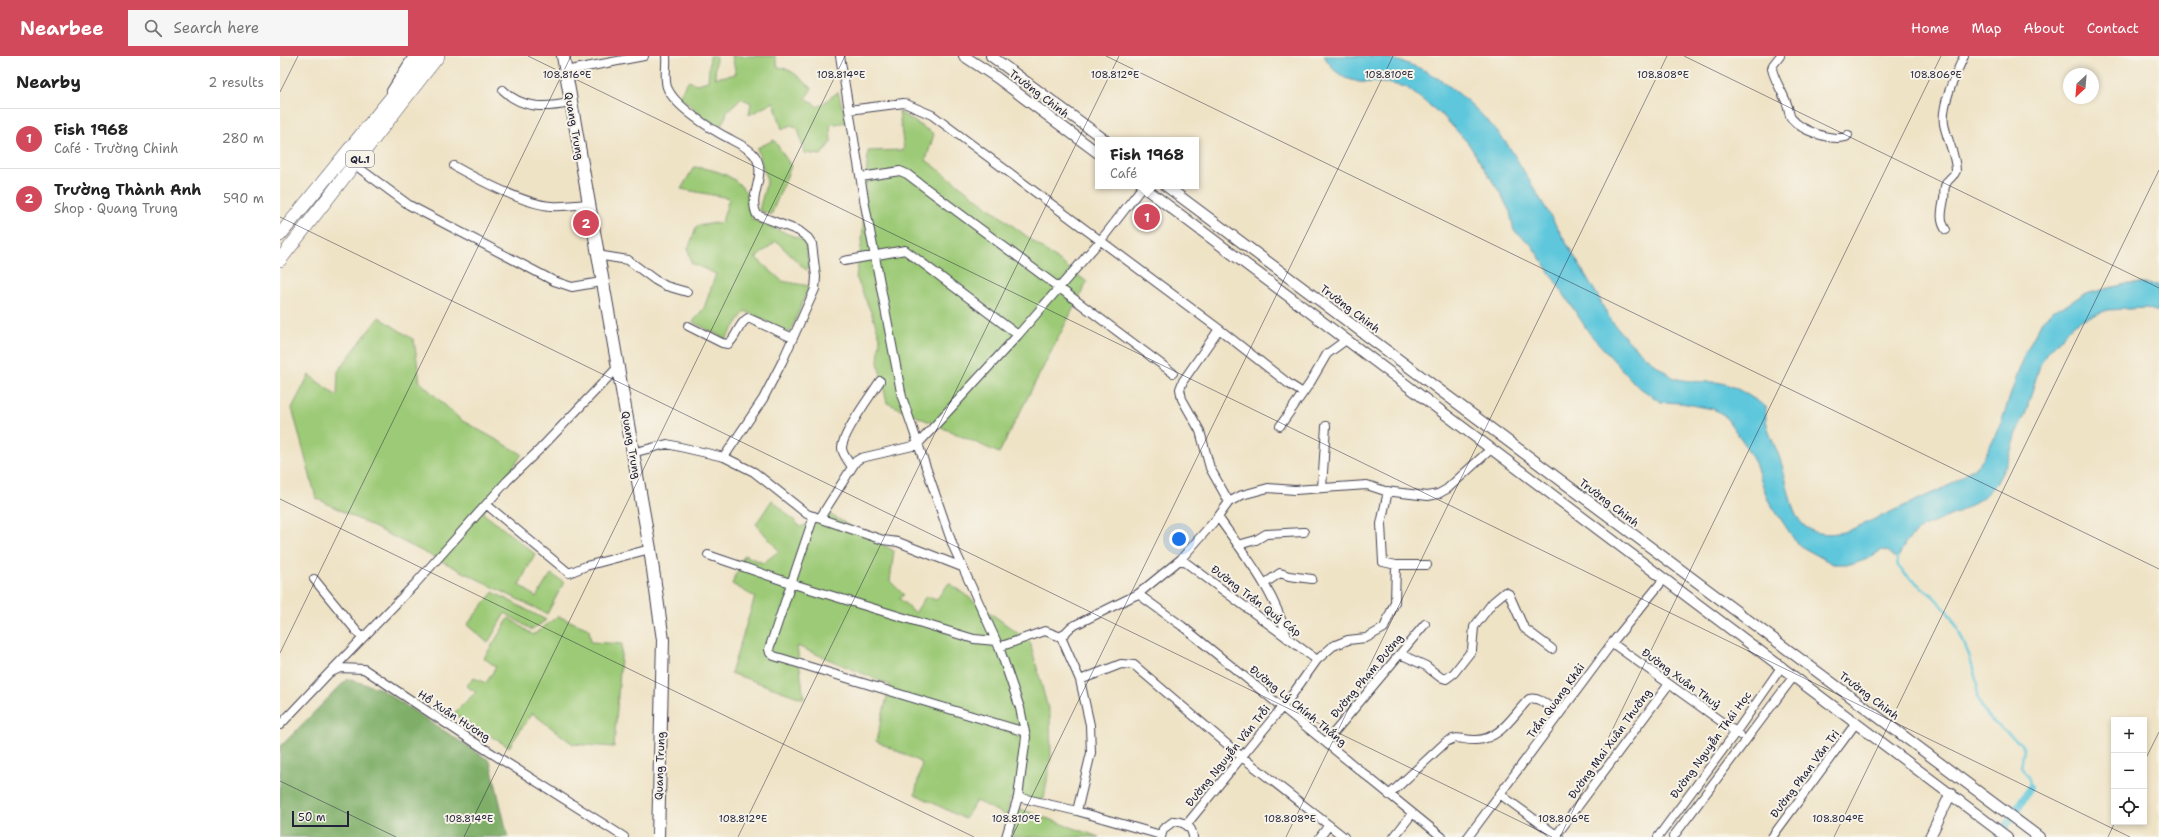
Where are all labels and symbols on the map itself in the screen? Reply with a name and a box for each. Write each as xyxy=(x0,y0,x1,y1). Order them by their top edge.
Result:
street label: Trường Chinh xyxy=(1006,67,1072,122)
text: 108.816°E xyxy=(543,68,591,81)
text: 108.814°E xyxy=(817,68,865,81)
text: 108.812°E xyxy=(1091,68,1139,81)
text: 108.810°E xyxy=(1365,68,1413,81)
text: 108.808°E xyxy=(1637,68,1689,81)
text: 108.806°E xyxy=(1910,68,1962,81)
north arrow xyxy=(2063,68,2099,104)
street label: Quang Trung xyxy=(561,91,587,161)
road number: QL.1 xyxy=(346,151,374,167)
pin: 1 xyxy=(1134,202,1160,232)
pin: 2 xyxy=(573,208,599,238)
street label: Trường Chinh xyxy=(1317,282,1383,337)
street label: Quang Trung xyxy=(618,410,644,480)
street label: Trường Chinh xyxy=(1576,476,1642,531)
your location xyxy=(1169,529,1189,549)
street label: Đường Trần Quý Cáp xyxy=(1208,562,1304,640)
street label: Đường Phạm Đường xyxy=(1327,630,1407,721)
street label: Đường Xuân Thuỷ xyxy=(1638,645,1724,713)
street label: Trần Quang Khải xyxy=(1524,660,1588,742)
street label: Đường Lý Chính Thắng xyxy=(1246,662,1350,750)
street label: Trường Chinh xyxy=(1836,669,1902,724)
street label: Đường Mai Xuân Thưởng xyxy=(1565,686,1655,802)
street label: Hồ Xuân Hương xyxy=(415,687,493,745)
street label: Đường Nguyễn Thái Học xyxy=(1667,688,1755,802)
street label: Đường Nguyễn Văn Trỗi xyxy=(1182,702,1274,810)
street label: Đường Phan Văn Trị xyxy=(1767,727,1843,821)
street label: Quang Trung xyxy=(651,731,669,801)
scale bar xyxy=(292,809,349,828)
text: 108.814°E xyxy=(445,812,493,825)
text: 108.812°E xyxy=(719,812,767,825)
text: 108.810°E xyxy=(992,812,1040,825)
text: 108.808°E xyxy=(1264,812,1316,825)
text: 108.806°E xyxy=(1538,812,1590,825)
text: 108.804°E xyxy=(1812,812,1864,825)

